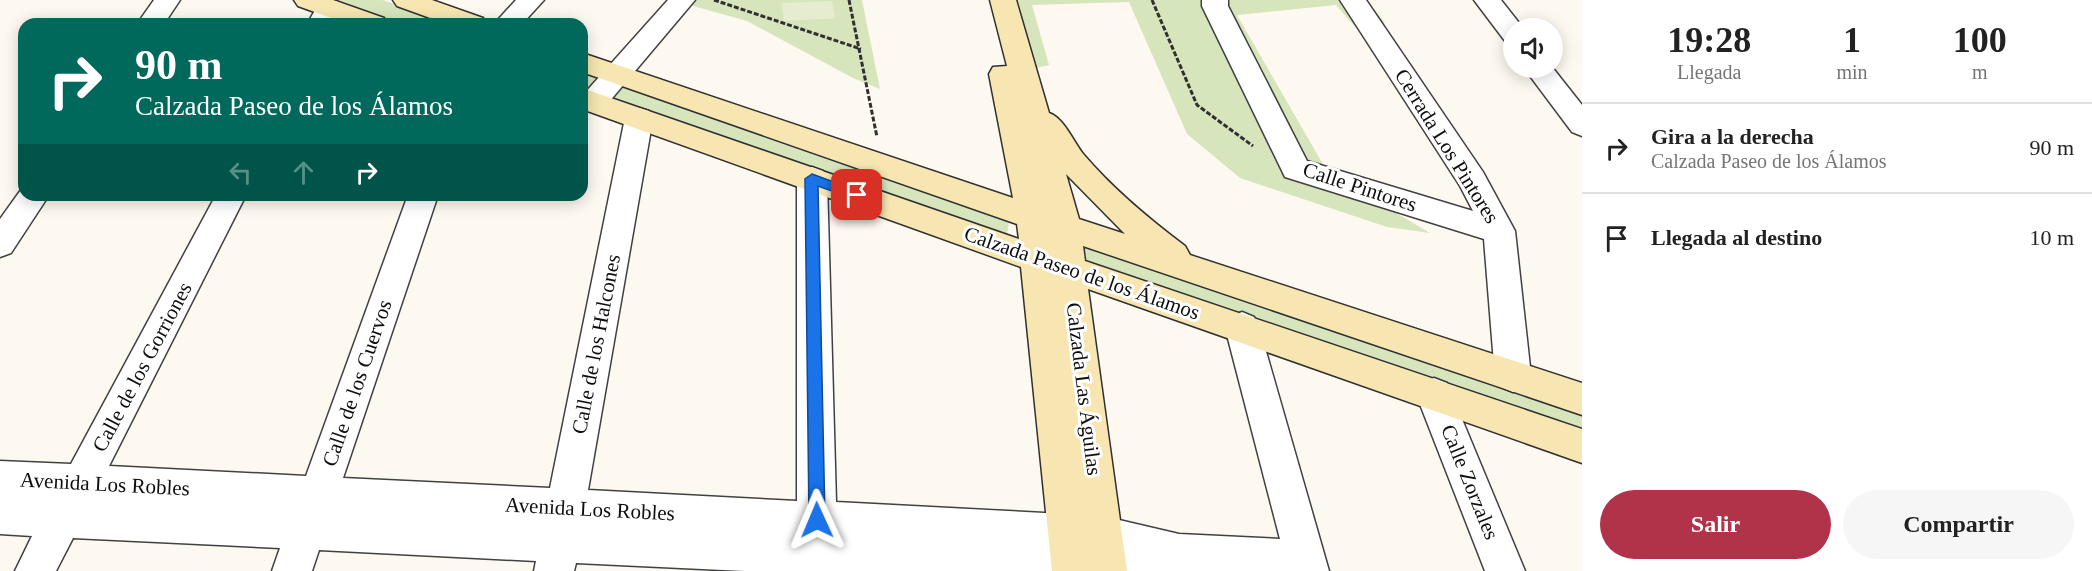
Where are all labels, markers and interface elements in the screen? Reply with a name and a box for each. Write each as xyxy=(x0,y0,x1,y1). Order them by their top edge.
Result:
map controls xyxy=(1503,18,1563,78)
button: sound xyxy=(1503,18,1563,78)
text: 19:28 xyxy=(1667,20,1751,60)
text: 1 xyxy=(1843,20,1861,60)
text: 100 xyxy=(1953,20,2007,60)
icon: right xyxy=(36,42,114,120)
text: 90 m xyxy=(135,42,223,88)
text: Llegada xyxy=(1677,61,1741,83)
text: min xyxy=(1836,61,1868,83)
text: m xyxy=(1972,61,1988,83)
street label: Cerrada Los Pintores xyxy=(1390,64,1504,228)
text: Calzada Paseo de los Álamos xyxy=(135,91,453,121)
text: Gira a la derecha xyxy=(1651,124,1814,149)
icon: right xyxy=(1600,132,1633,165)
text: 90 m xyxy=(2029,135,2074,160)
text: Calzada Paseo de los Álamos xyxy=(1651,150,1887,172)
icon: left xyxy=(224,156,257,189)
icon: ahead xyxy=(287,156,320,189)
icon: right xyxy=(350,156,383,189)
street label: Calle Pintores xyxy=(1300,157,1420,217)
pin xyxy=(831,169,882,220)
icon: arrive xyxy=(840,178,873,211)
street label: Calzada Paseo de los Álamos xyxy=(961,221,1203,325)
icon: arrive xyxy=(1600,222,1633,255)
text: Llegada al destino xyxy=(1651,225,1822,250)
text: 10 m xyxy=(2029,225,2074,250)
street label: Calle de los Halcones xyxy=(567,252,625,436)
street label: Calle de los Gorriones xyxy=(87,278,197,456)
street label: Calle de los Cuervos xyxy=(317,297,397,469)
street label: Calzada Las Águilas xyxy=(1062,301,1106,477)
street label: Calle Zorzales xyxy=(1436,421,1504,543)
street label: Avenida Los Robles xyxy=(20,468,190,500)
position arrow xyxy=(785,488,849,552)
button: Salir xyxy=(1600,490,1831,559)
button: Compartir xyxy=(1843,490,2074,559)
street label: Avenida Los Robles xyxy=(505,493,675,525)

